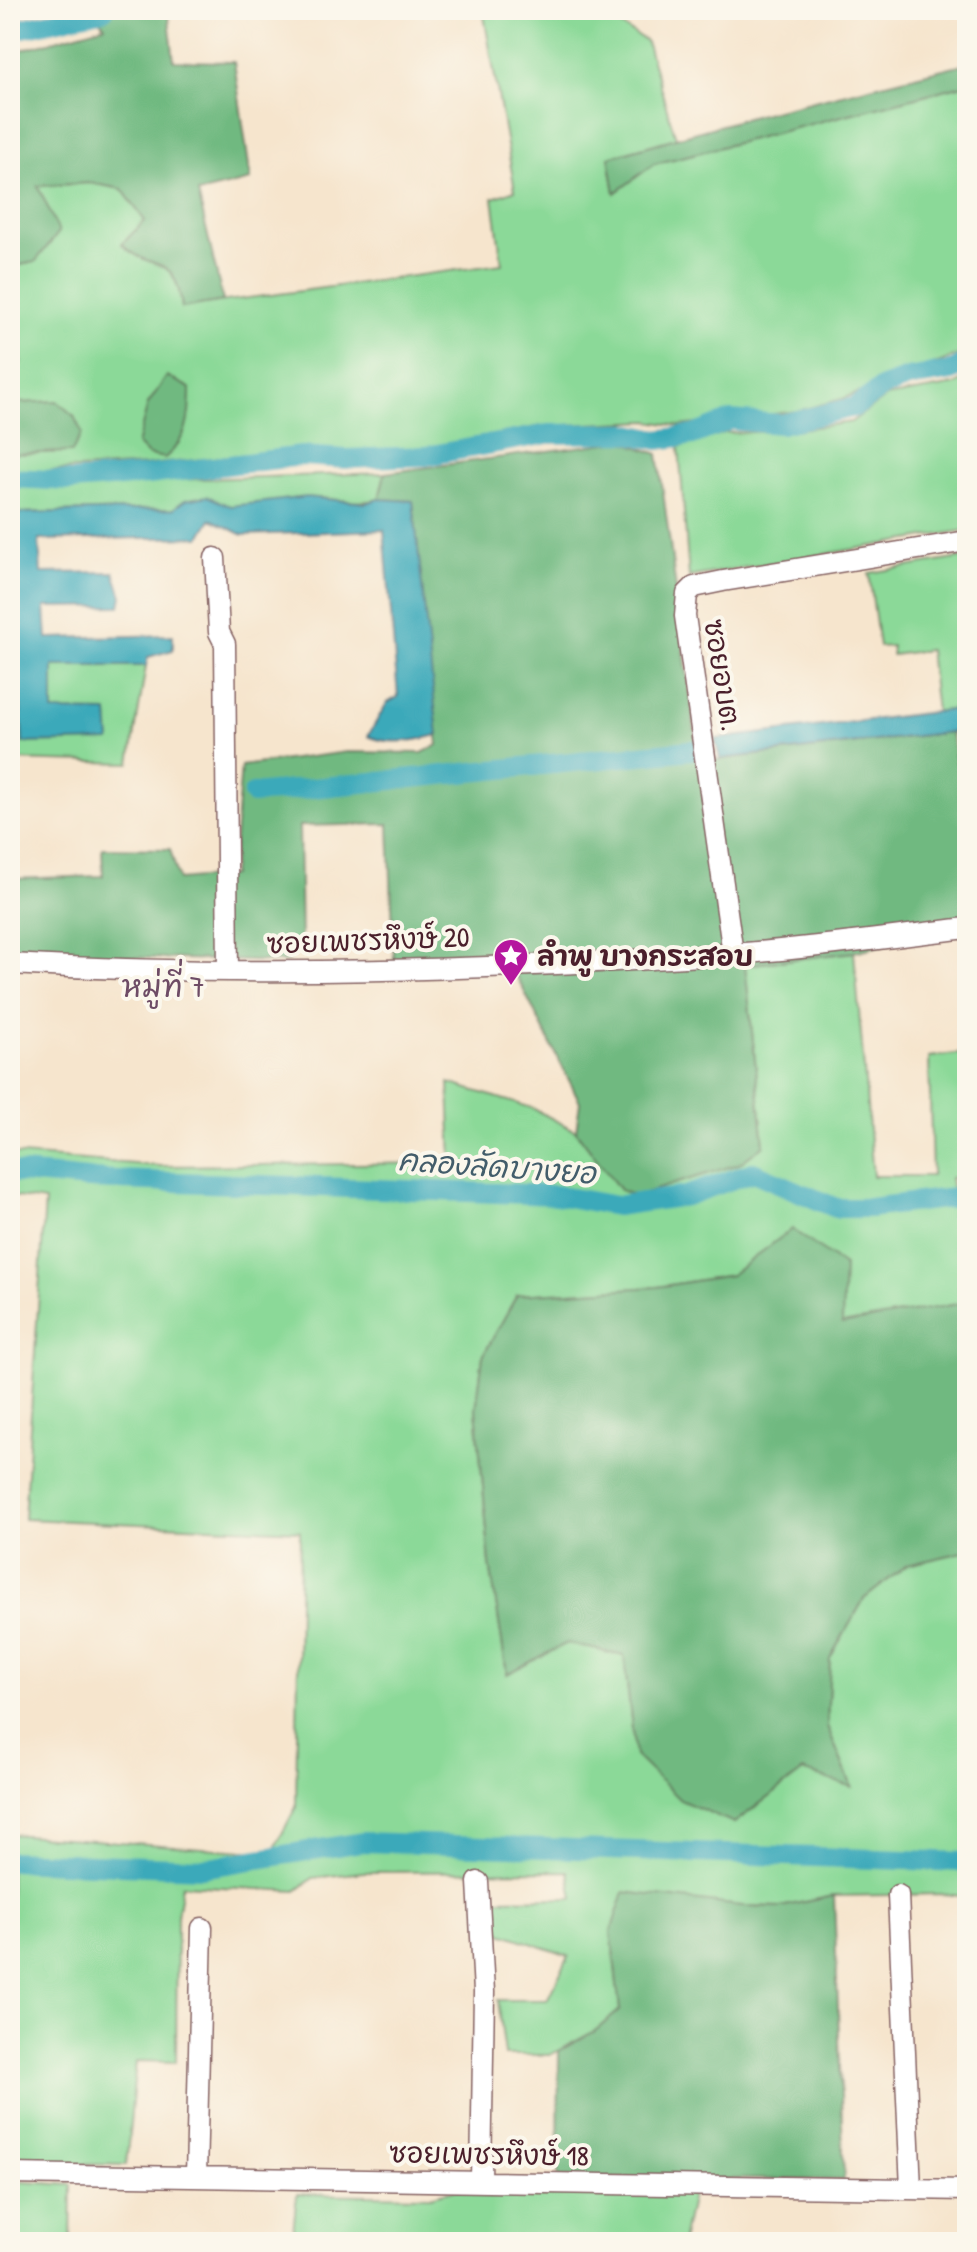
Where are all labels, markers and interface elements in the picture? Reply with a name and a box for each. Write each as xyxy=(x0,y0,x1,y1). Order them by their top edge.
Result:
street label: ซอยอบต. xyxy=(695,617,751,733)
street label: ซอยเพชรหึงษ์ 20 xyxy=(266,917,470,963)
place icon: ลำพู บางกระสอบ xyxy=(492,937,530,987)
place label: ลำพู บางกระสอบ xyxy=(537,937,753,977)
district label: หมู่ที่ 7 xyxy=(122,958,204,1009)
water label: คลองลัดบางยอ xyxy=(397,1139,598,1193)
street label: ซอยเพชรหึงษ์ 18 xyxy=(389,2133,589,2175)

